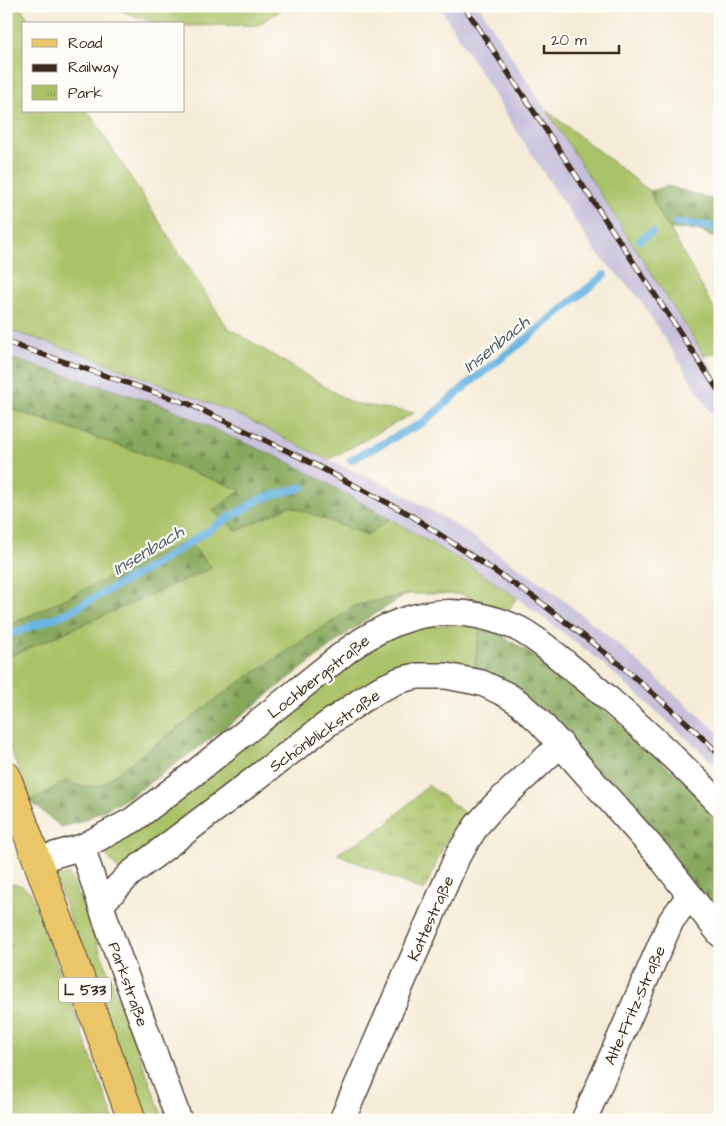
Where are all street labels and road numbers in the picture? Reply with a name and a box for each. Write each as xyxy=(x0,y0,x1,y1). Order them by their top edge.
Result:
street label: Lochbergstraße xyxy=(263,630,375,725)
street label: Schönblickstraße xyxy=(265,684,385,777)
street label: Kattestraße xyxy=(402,872,460,964)
street label: Parkstraße xyxy=(103,939,154,1030)
street label: Alte-Fritz-Straße xyxy=(599,942,671,1068)
road number: L 533 xyxy=(59,978,111,1002)

